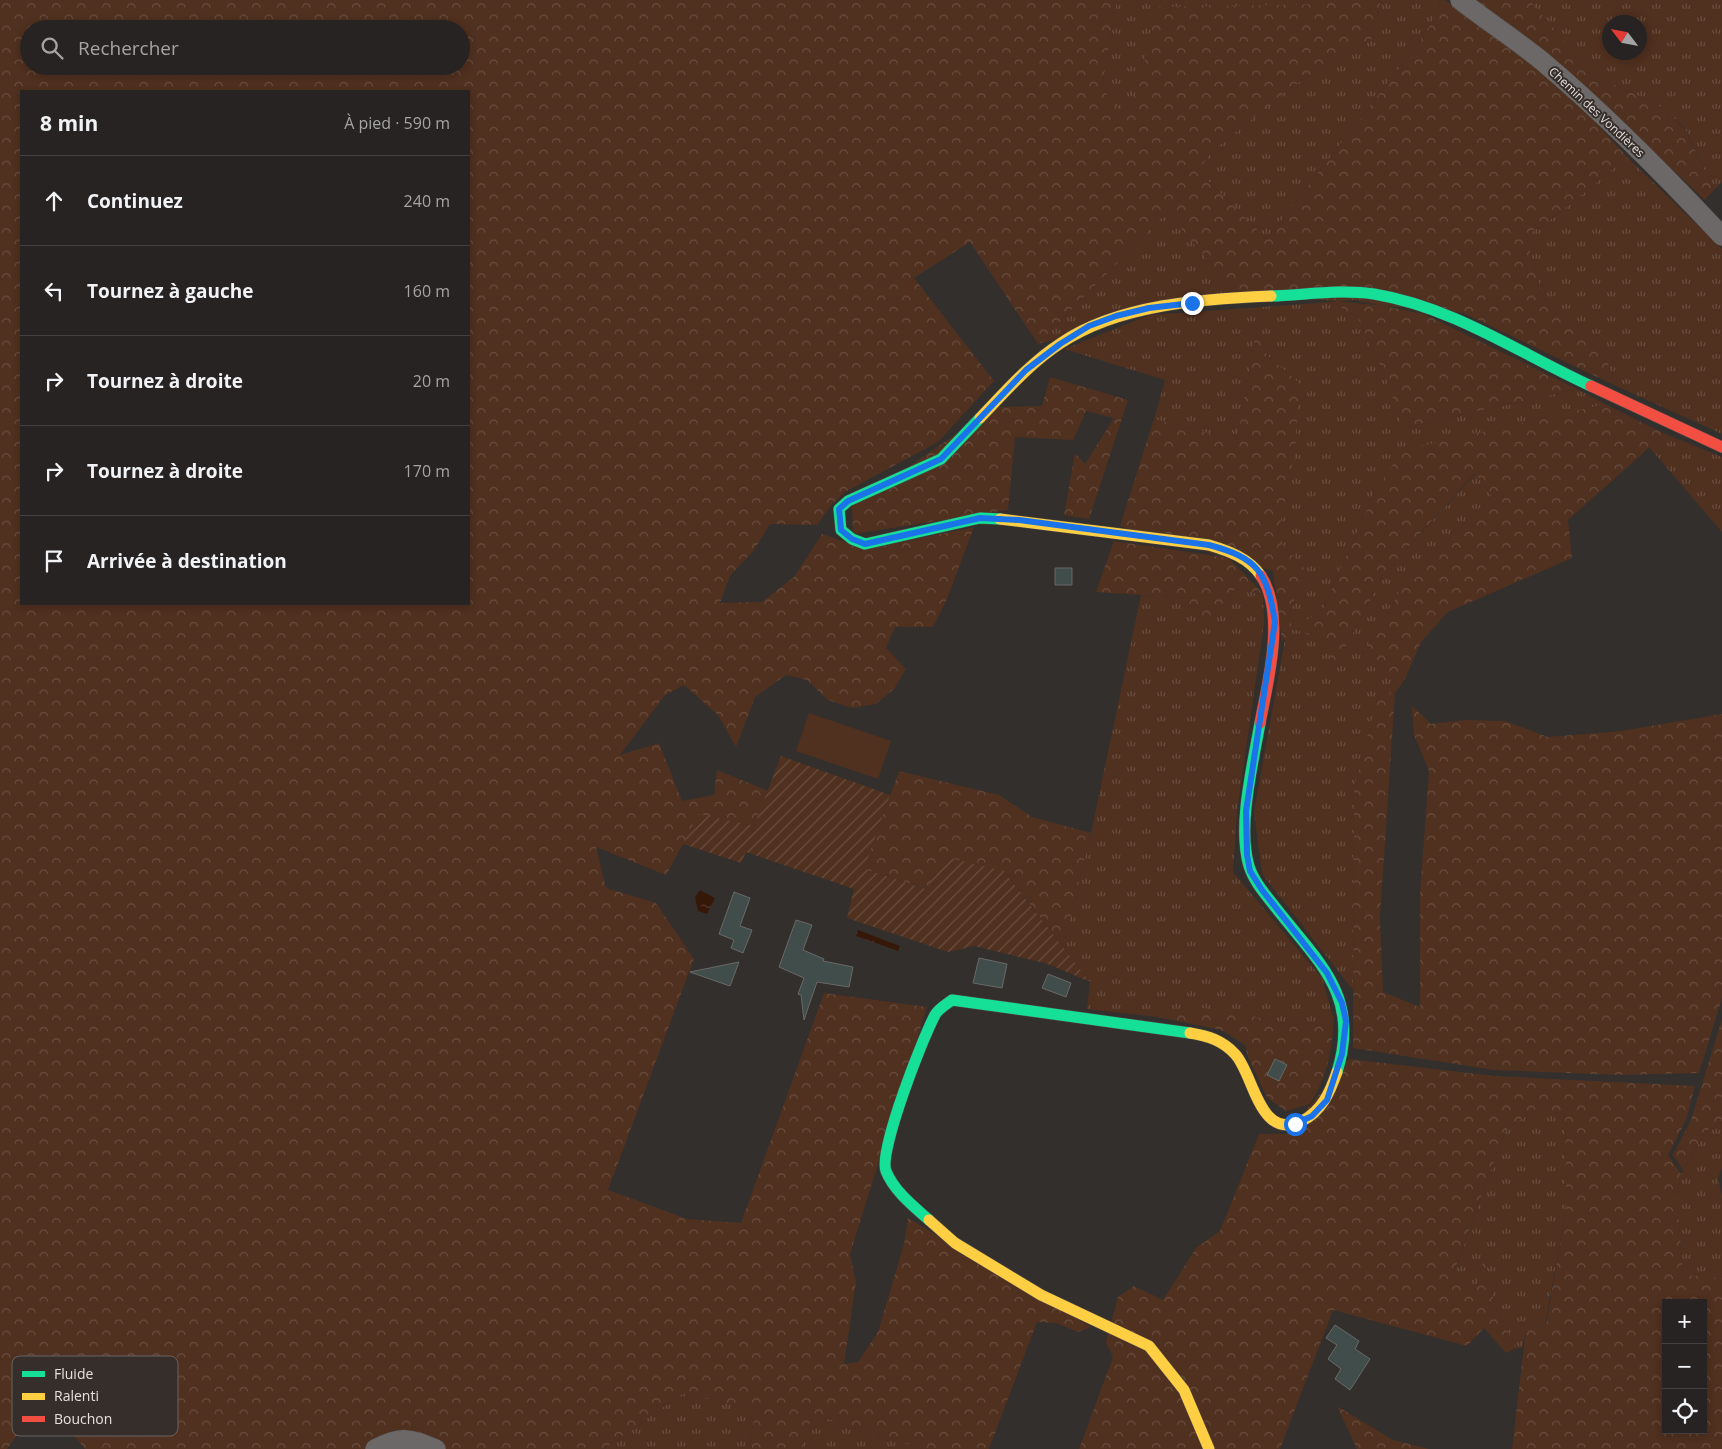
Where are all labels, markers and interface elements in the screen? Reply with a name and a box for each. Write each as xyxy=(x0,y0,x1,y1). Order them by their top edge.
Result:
north arrow xyxy=(1602,15,1647,60)
search box xyxy=(20,20,470,75)
icon: search xyxy=(38,34,66,62)
text: Rechercher xyxy=(78,35,179,61)
street label: Chemin des Vondières xyxy=(1545,63,1649,161)
text: 8 min xyxy=(40,109,98,137)
text: À pied · 590 m xyxy=(344,112,450,134)
icon: ahead xyxy=(40,187,68,215)
text: Continuez xyxy=(87,188,183,214)
text: 240 m xyxy=(404,190,450,212)
icon: left xyxy=(40,277,68,305)
text: Tournez à gauche xyxy=(87,278,253,304)
text: 160 m xyxy=(404,280,450,302)
route end xyxy=(1181,292,1204,315)
icon: right xyxy=(40,367,68,395)
text: Tournez à droite xyxy=(87,368,243,394)
text: 20 m xyxy=(413,370,450,392)
icon: right xyxy=(40,457,68,485)
text: Tournez à droite xyxy=(87,458,243,484)
text: 170 m xyxy=(404,460,450,482)
icon: arrive xyxy=(40,547,68,575)
text: Arrivée à destination xyxy=(87,548,287,574)
route start xyxy=(1284,1113,1307,1136)
map controls xyxy=(1662,1299,1707,1434)
button: + xyxy=(1662,1299,1707,1344)
button: − xyxy=(1662,1344,1707,1389)
legend xyxy=(12,1356,178,1436)
text: Fluide xyxy=(54,1364,93,1383)
text: Ralenti xyxy=(54,1386,99,1405)
button: locate xyxy=(1662,1389,1707,1434)
text: Bouchon xyxy=(54,1409,112,1428)

